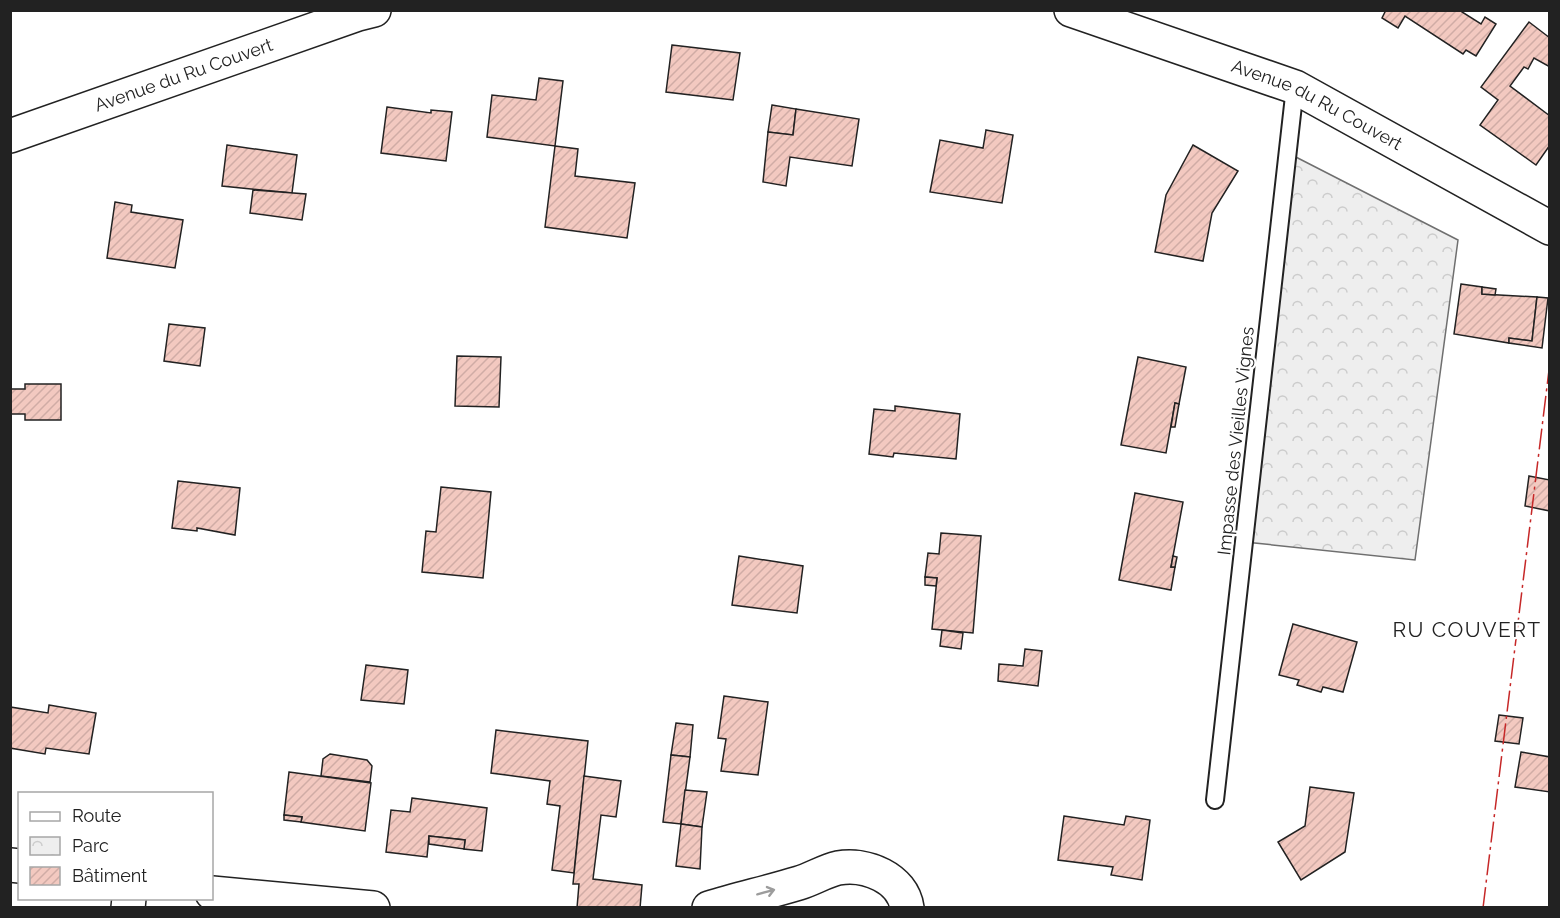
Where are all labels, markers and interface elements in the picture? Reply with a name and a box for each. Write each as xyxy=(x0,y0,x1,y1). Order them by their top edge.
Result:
street label: Avenue du Ru Couvert xyxy=(92,34,275,116)
street label: Avenue du Ru Couvert xyxy=(1229,55,1406,154)
street label: Impasse des Vieilles Vignes xyxy=(1213,325,1258,556)
district label: RU COUVERT xyxy=(1392,617,1542,642)
legend xyxy=(18,792,213,900)
text: Route xyxy=(72,805,122,826)
text: Parc xyxy=(72,835,109,856)
text: Bâtiment xyxy=(72,865,147,886)
one-way arrow xyxy=(756,886,775,897)

